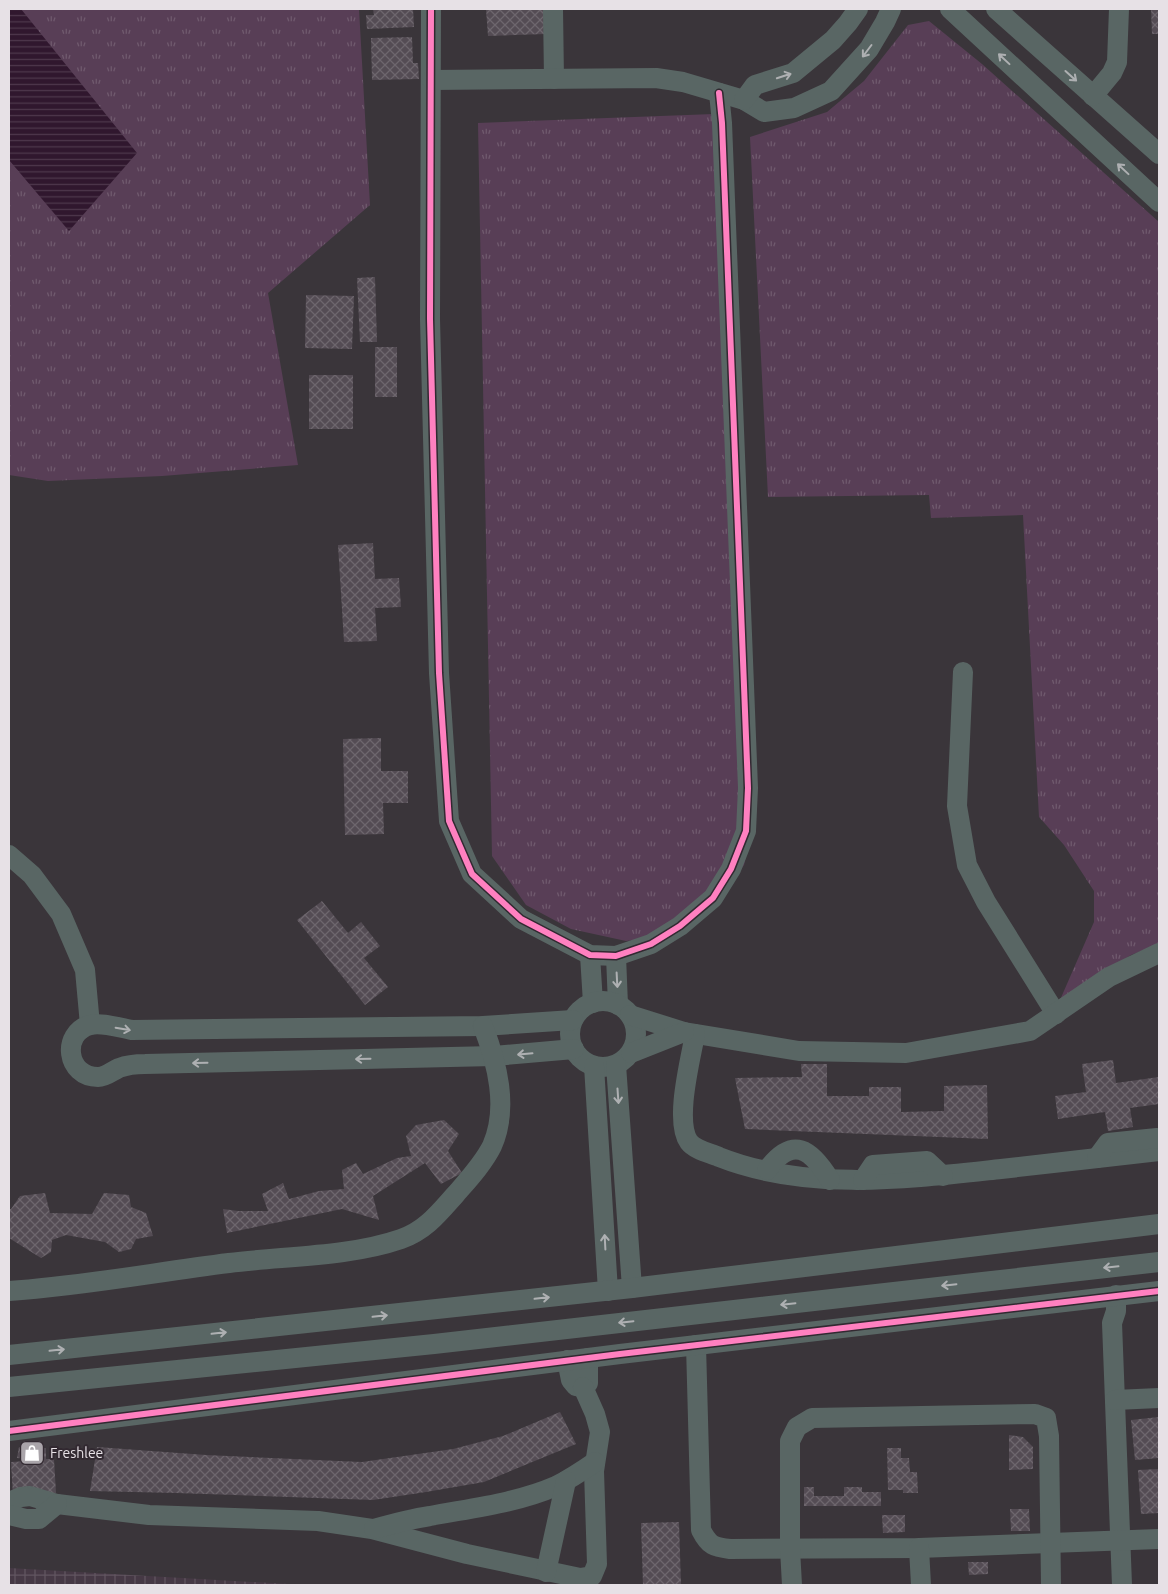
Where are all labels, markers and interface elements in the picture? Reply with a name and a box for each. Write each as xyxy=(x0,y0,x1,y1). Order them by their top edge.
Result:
one-way arrow xyxy=(861,44,872,57)
one-way arrow xyxy=(998,53,1011,65)
one-way arrow xyxy=(776,71,791,80)
one-way arrow xyxy=(1065,71,1078,82)
one-way arrow xyxy=(1117,163,1130,175)
one-way arrow xyxy=(613,972,622,988)
one-way arrow xyxy=(115,1024,131,1034)
one-way arrow xyxy=(517,1049,533,1058)
one-way arrow xyxy=(355,1055,371,1064)
one-way arrow xyxy=(192,1058,208,1068)
one-way arrow xyxy=(613,1087,623,1103)
one-way arrow xyxy=(600,1235,609,1251)
one-way arrow xyxy=(1103,1262,1119,1272)
one-way arrow xyxy=(942,1280,958,1290)
one-way arrow xyxy=(534,1293,550,1303)
one-way arrow xyxy=(780,1299,796,1309)
one-way arrow xyxy=(372,1311,388,1321)
one-way arrow xyxy=(619,1317,635,1327)
one-way arrow xyxy=(211,1328,227,1338)
one-way arrow xyxy=(49,1345,65,1355)
shop icon: Freshlee xyxy=(19,1440,45,1466)
place label: Freshlee xyxy=(50,1445,103,1461)

